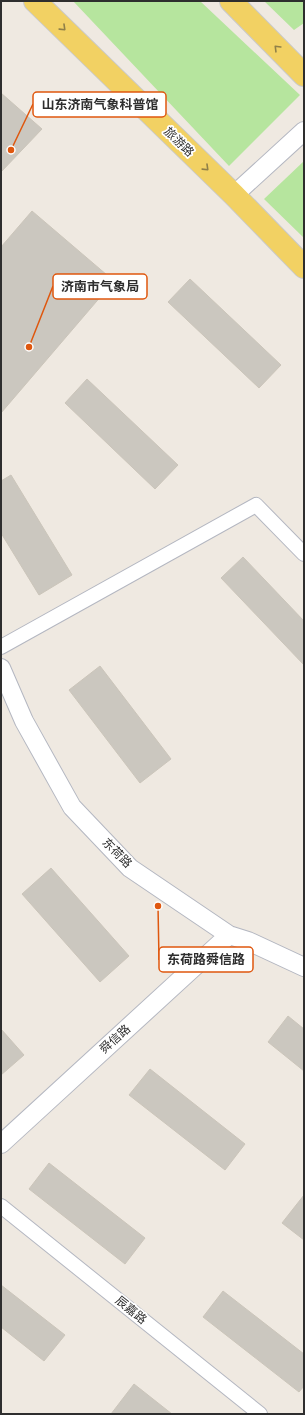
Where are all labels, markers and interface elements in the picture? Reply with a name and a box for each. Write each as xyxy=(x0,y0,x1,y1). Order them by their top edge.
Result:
one-way arrow xyxy=(58,23,66,31)
one-way arrow xyxy=(274,45,282,53)
callout: 山东济南气象科普馆 xyxy=(33,92,166,117)
text: 山东济南气象科普馆 xyxy=(41,96,159,112)
street label: 旅游路 xyxy=(161,124,198,160)
one-way arrow xyxy=(201,163,209,171)
callout: 济南市气象局 xyxy=(53,274,147,299)
text: 济南市气象局 xyxy=(61,278,139,294)
street label: 东荷路 xyxy=(99,835,135,871)
callout: 东荷路舜信路 xyxy=(159,947,253,972)
text: 东荷路舜信路 xyxy=(167,951,245,967)
street label: 舜信路 xyxy=(96,1021,133,1056)
street label: 辰嘉路 xyxy=(113,1292,150,1327)

